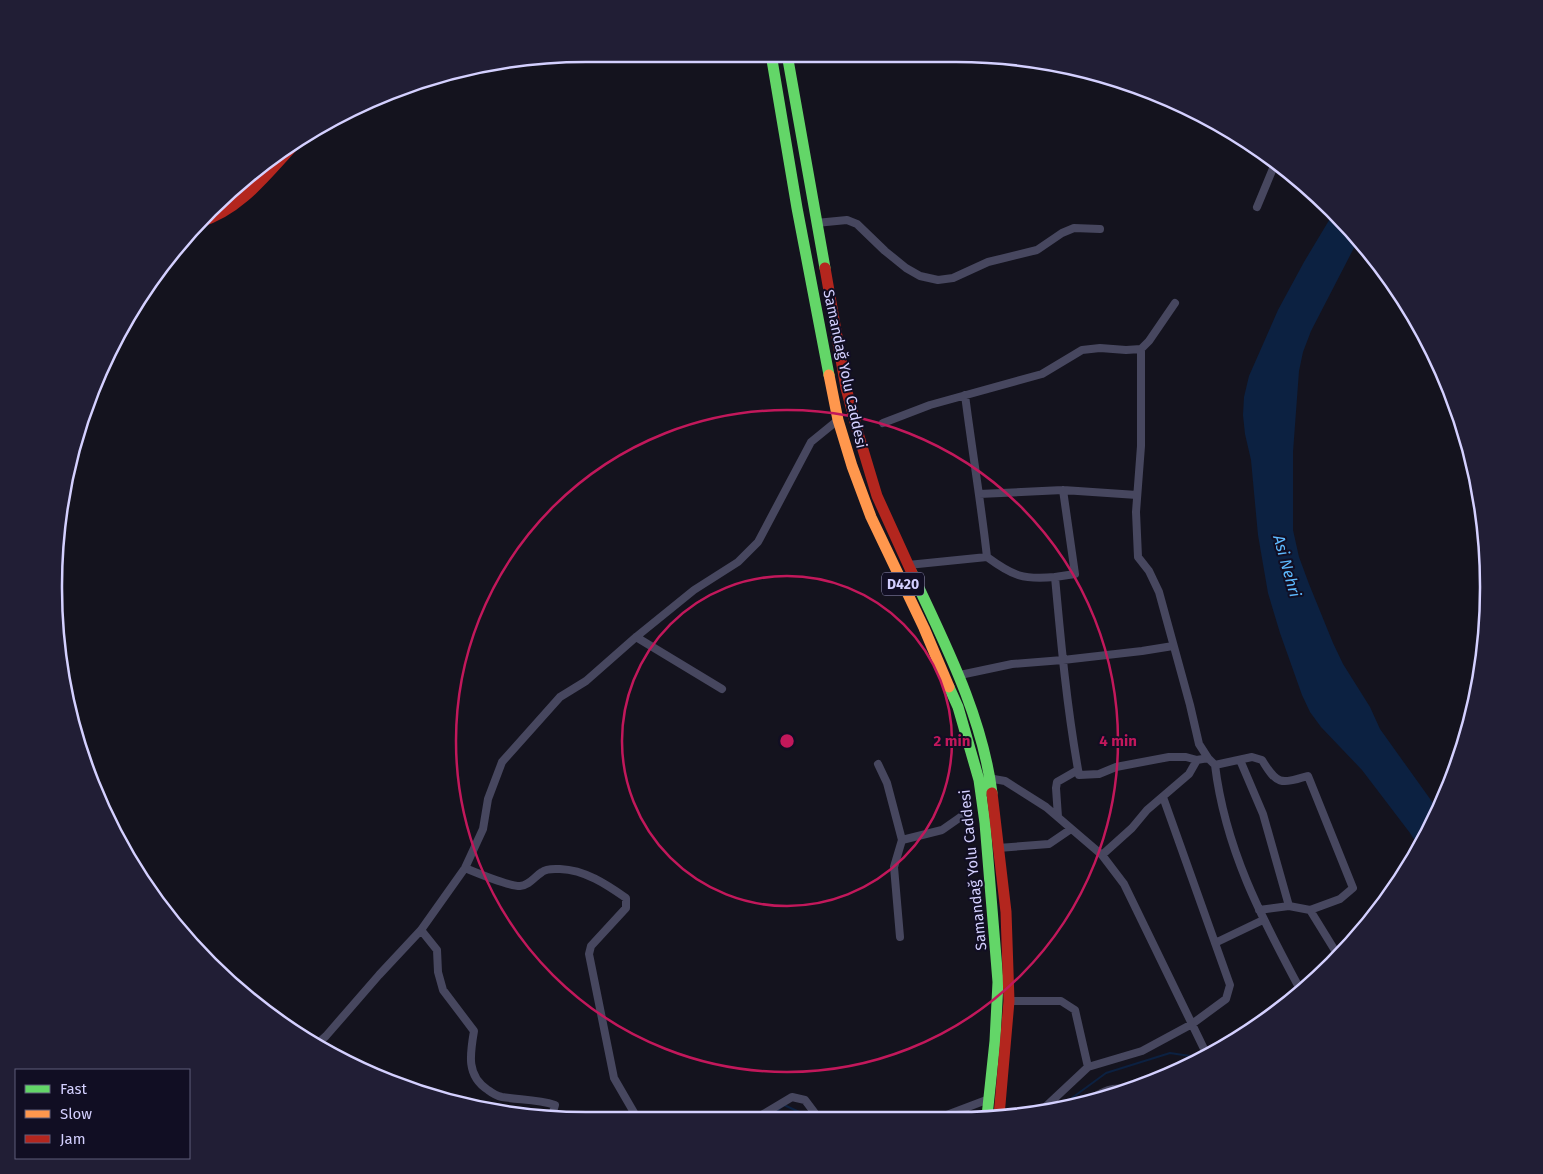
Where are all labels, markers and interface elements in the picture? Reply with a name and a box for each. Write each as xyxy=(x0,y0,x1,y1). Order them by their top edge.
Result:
street label: Samandağ Yolu Caddesi xyxy=(819,288,871,450)
water label: Asi Nehri xyxy=(1269,532,1305,600)
road number: D420 xyxy=(882,572,924,596)
centre of rings xyxy=(778,732,796,750)
text: 2 min xyxy=(934,732,970,750)
text: 4 min xyxy=(1099,732,1137,750)
street label: Samandağ Yolu Caddesi xyxy=(956,789,990,951)
legend xyxy=(15,1069,190,1159)
text: Fast xyxy=(60,1080,87,1098)
text: Slow xyxy=(60,1105,92,1123)
text: Jam xyxy=(60,1130,86,1148)

